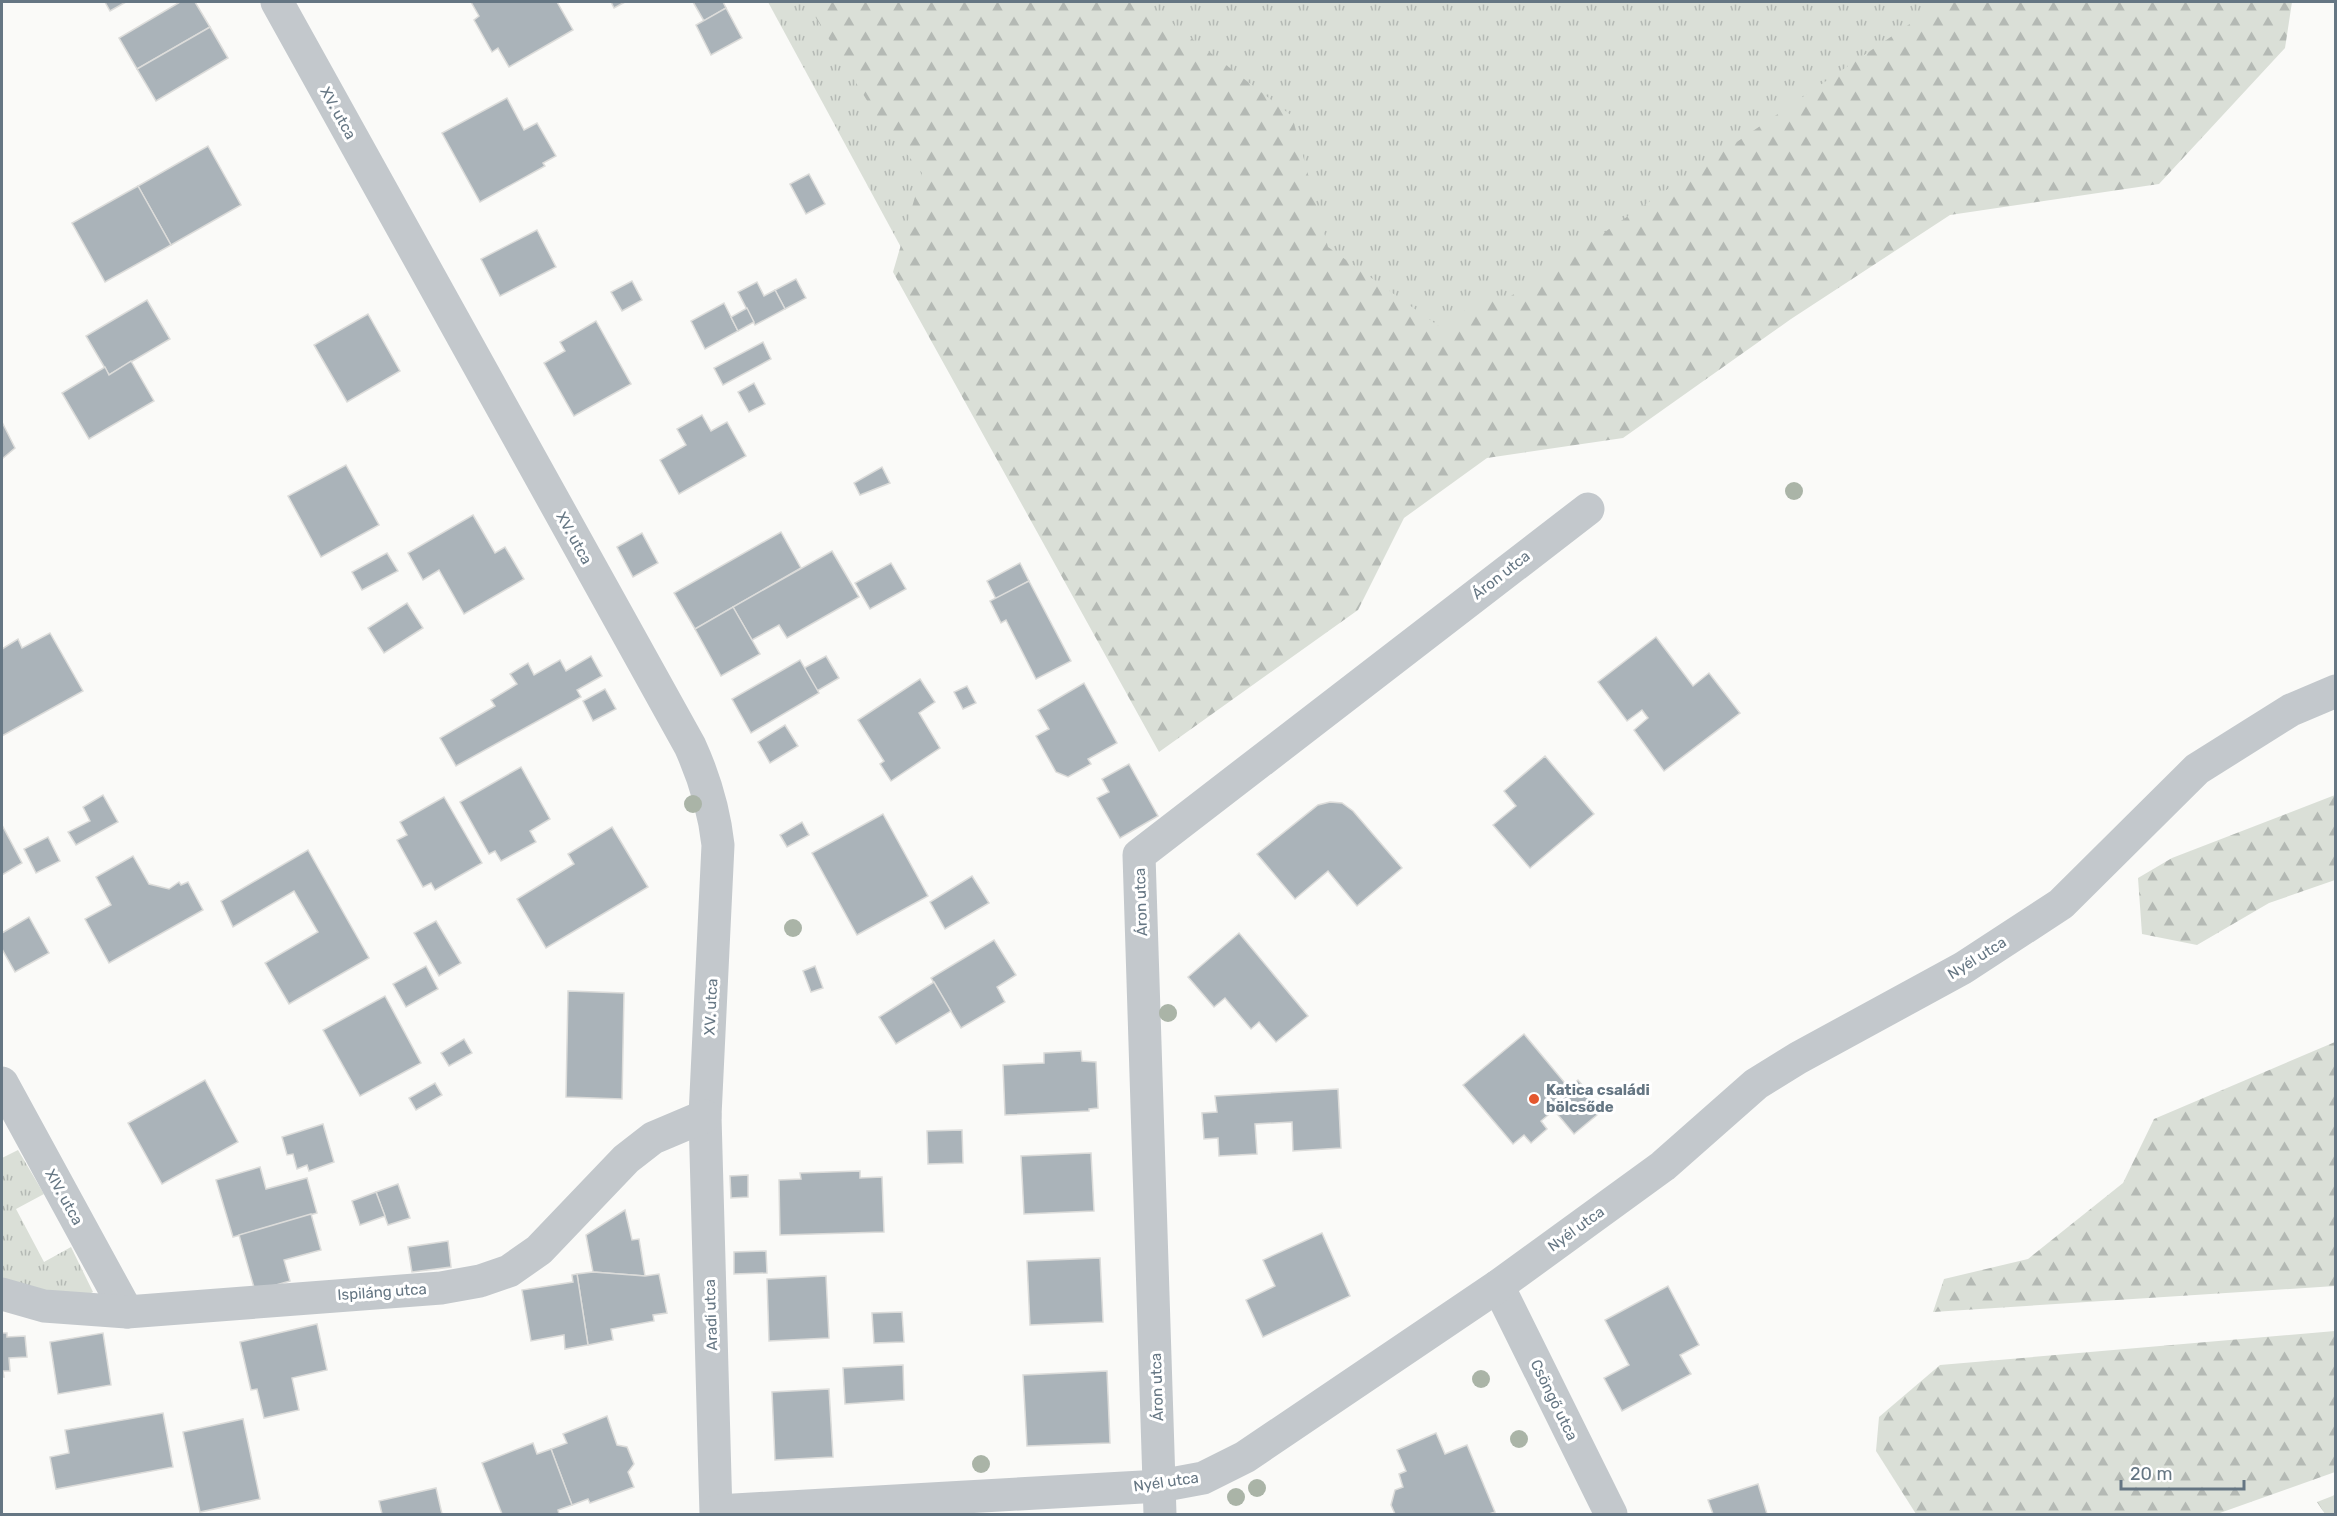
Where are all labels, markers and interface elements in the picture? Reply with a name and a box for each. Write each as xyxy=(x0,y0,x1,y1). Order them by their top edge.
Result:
street label: XV. utca xyxy=(316,84,360,142)
street label: XV. utca xyxy=(552,509,596,567)
street label: Áron utca xyxy=(1468,547,1534,603)
street label: Áron utca xyxy=(1131,867,1151,937)
street label: Nyél utca xyxy=(1944,933,2010,983)
street label: XV. utca xyxy=(701,978,721,1036)
place label: Katica családi bölcsőde xyxy=(1546,1081,1650,1116)
marker: Katica családi bölcsőde xyxy=(1527,1092,1541,1106)
street label: XIV. utca xyxy=(41,1166,87,1228)
street label: Nyél utca xyxy=(1544,1202,1608,1256)
street label: Aradi utca xyxy=(701,1279,721,1351)
street label: Ispiláng utca xyxy=(337,1280,427,1304)
street label: Áron utca xyxy=(1147,1352,1167,1422)
street label: Csöngő utca xyxy=(1527,1356,1581,1444)
scale bar xyxy=(2121,1453,2244,1491)
text: 20 m xyxy=(2130,1463,2172,1485)
street label: Nyél utca xyxy=(1132,1469,1200,1495)

